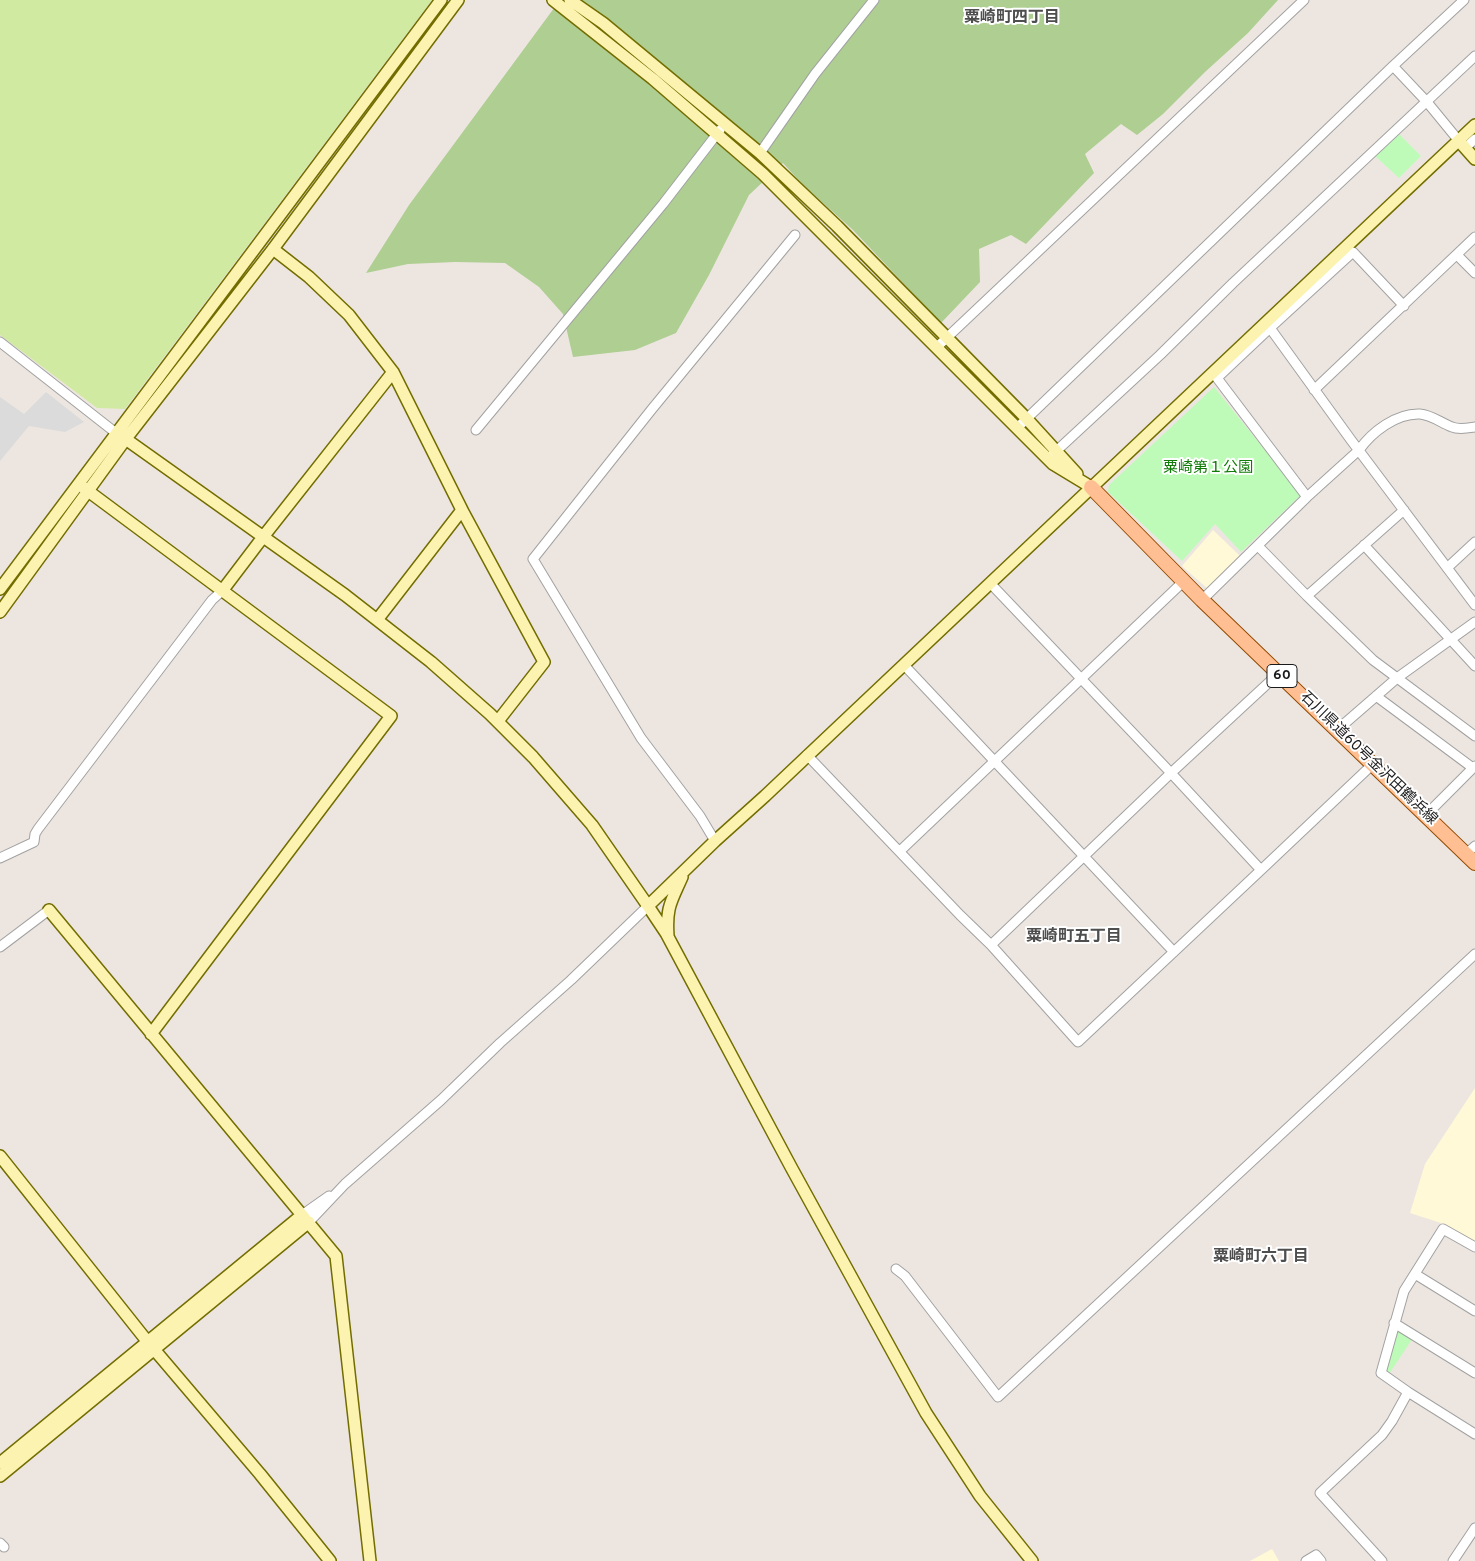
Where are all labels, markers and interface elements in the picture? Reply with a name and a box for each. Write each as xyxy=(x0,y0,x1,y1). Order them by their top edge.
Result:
district label: 粟崎町四丁目 xyxy=(964,9,1060,29)
park label: 粟崎第１公園 xyxy=(1163,460,1253,478)
road number: 60 xyxy=(1267,664,1297,688)
street label: 石川県道60号金沢田鶴浜線 xyxy=(1296,689,1440,829)
district label: 粟崎町五丁目 xyxy=(1026,928,1122,948)
district label: 粟崎町六丁目 xyxy=(1213,1248,1309,1268)

